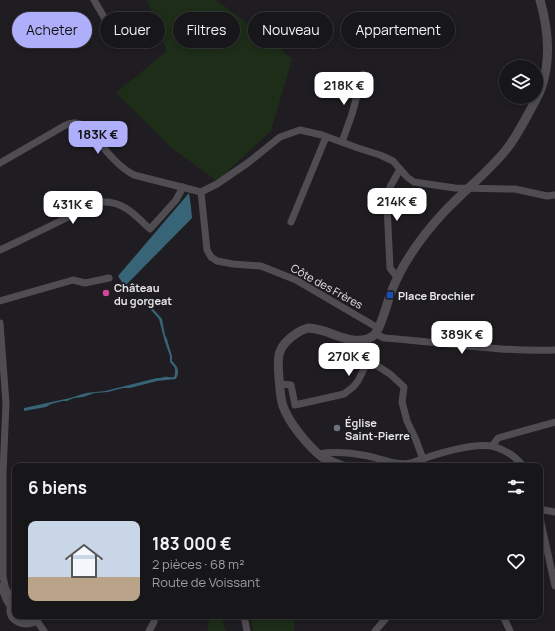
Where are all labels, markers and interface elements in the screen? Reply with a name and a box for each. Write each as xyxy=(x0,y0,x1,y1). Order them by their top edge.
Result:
chip: Acheter xyxy=(12,12,92,48)
chip: Louer xyxy=(100,12,165,48)
chip: Filtres xyxy=(173,12,240,48)
chip: Nouveau xyxy=(248,12,333,48)
chip: Appartement xyxy=(341,12,455,48)
map controls xyxy=(499,60,543,104)
button: layers xyxy=(499,60,543,104)
pin: 218K € xyxy=(311,72,377,106)
text: 218K € xyxy=(323,76,365,94)
pin: 183K € xyxy=(65,121,131,155)
text: 183K € xyxy=(78,125,118,143)
pin: 214K € xyxy=(364,188,430,222)
pin: 431K € xyxy=(40,191,106,225)
text: 214K € xyxy=(377,192,417,210)
text: 431K € xyxy=(53,195,93,213)
street label: Côte des Frères xyxy=(288,260,366,312)
place label: Château du gorgeat xyxy=(114,280,172,308)
marker: Château du gorgeat xyxy=(101,288,111,298)
place label: Place Brochier xyxy=(398,288,475,303)
marker: Place Brochier xyxy=(385,290,395,300)
pin: 389K € xyxy=(429,321,495,355)
text: 389K € xyxy=(440,325,484,343)
pin: 270K € xyxy=(316,343,382,377)
text: 270K € xyxy=(328,347,370,365)
place label: Église Saint-Pierre xyxy=(345,415,410,443)
marker: Église Saint-Pierre xyxy=(332,423,342,433)
text: 6 biens xyxy=(28,476,87,499)
icon: filters xyxy=(505,476,527,498)
text: 183 000 € xyxy=(152,532,232,555)
icon: home xyxy=(60,537,108,585)
icon: heart xyxy=(505,550,527,572)
text: 2 pièces · 68 m² xyxy=(152,555,244,573)
text: Route de Voissant xyxy=(152,573,260,591)

